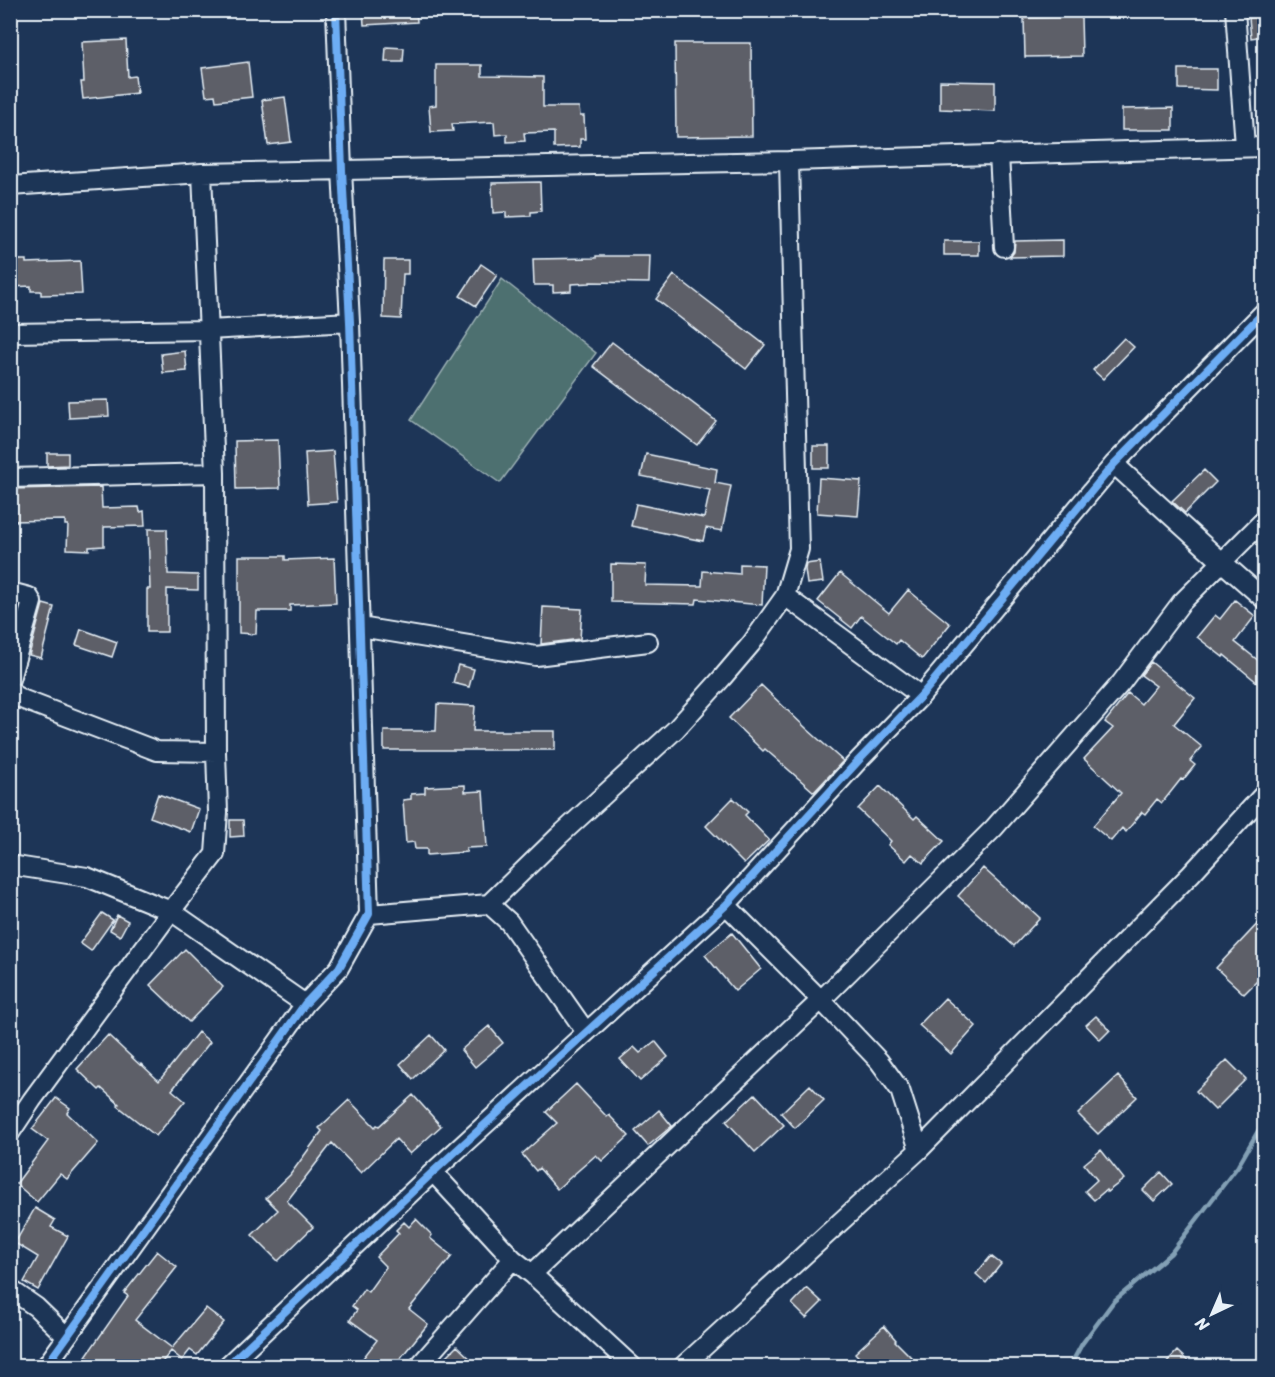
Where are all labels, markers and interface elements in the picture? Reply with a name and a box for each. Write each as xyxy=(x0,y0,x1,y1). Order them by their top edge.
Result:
north arrow xyxy=(1182,1284,1242,1344)
text: N xyxy=(1187,1310,1217,1339)

